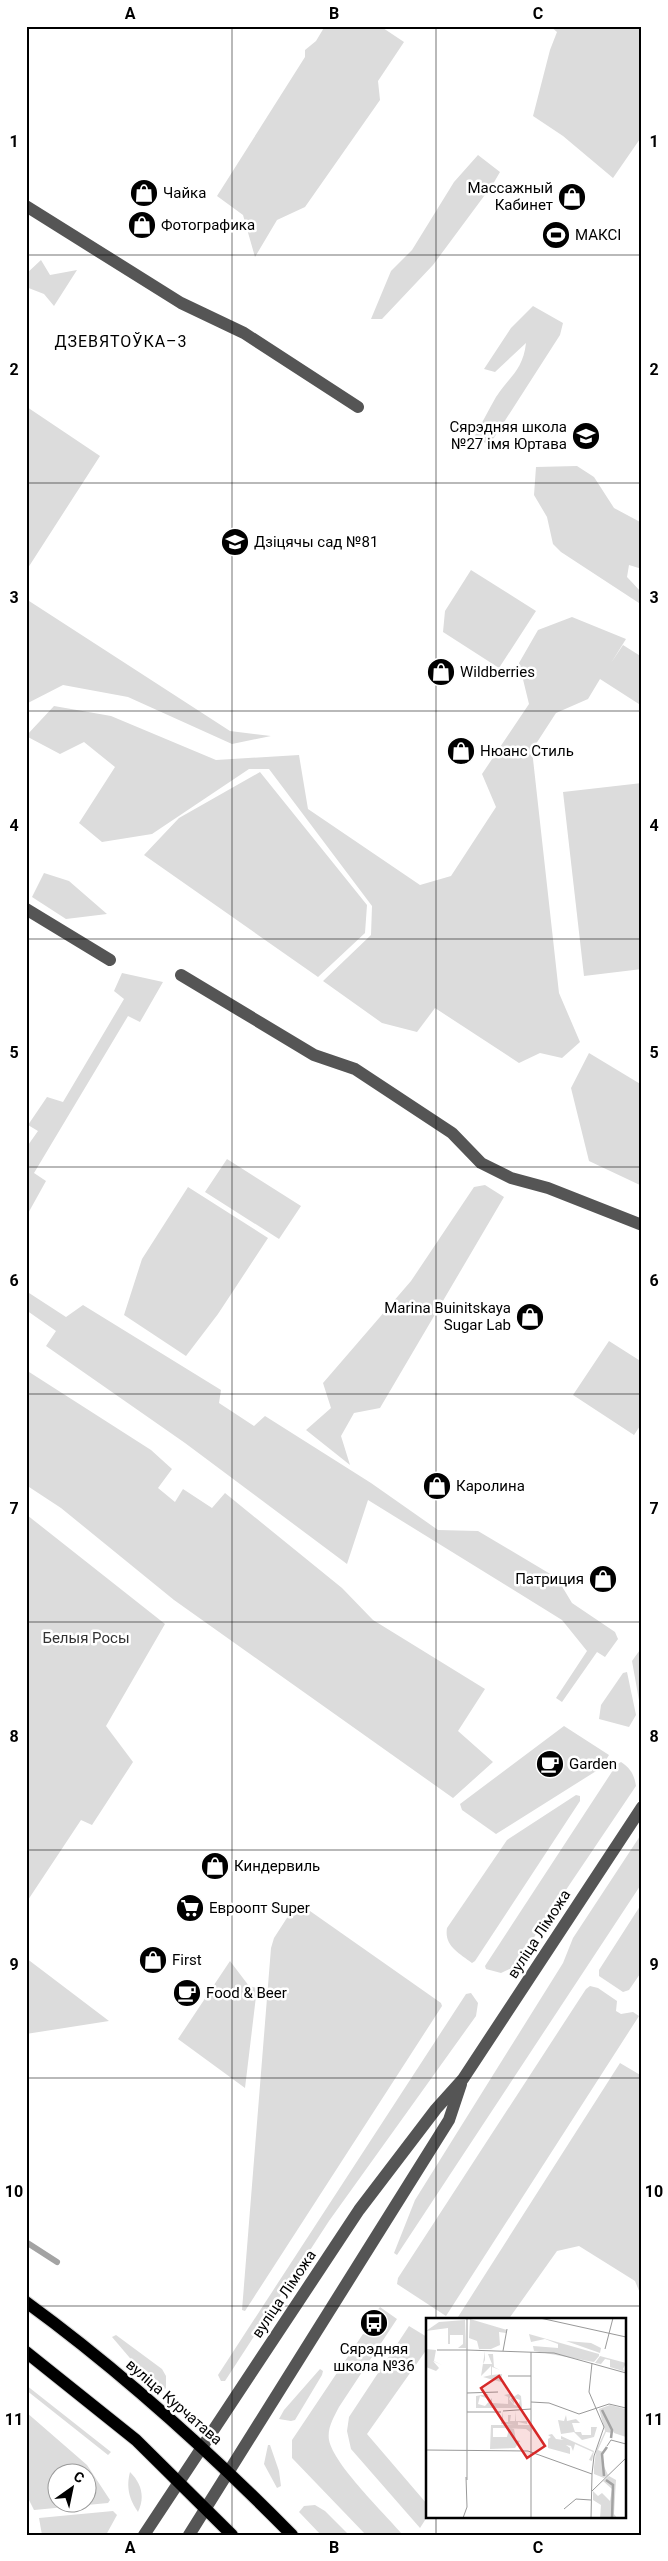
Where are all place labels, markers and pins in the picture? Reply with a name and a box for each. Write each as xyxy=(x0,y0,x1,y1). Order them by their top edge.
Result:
shop icon: Чайка xyxy=(129,178,159,208)
place label: Массажный Кабинет xyxy=(467,179,553,214)
shop icon: Массажный Кабинет xyxy=(557,182,587,212)
place label: Чайка xyxy=(163,184,206,202)
shop icon: Фотографика xyxy=(127,210,157,240)
place label: Фотографика xyxy=(161,216,255,234)
sports icon: МАКСІ xyxy=(541,220,571,250)
place label: МАКСІ xyxy=(575,226,621,244)
place label: Сярэдняя школа №27 імя Юртава xyxy=(449,418,567,453)
school or university icon: Сярэдняя школа №27 імя Юртава xyxy=(571,421,601,451)
school or university icon: Дзіцячы сад №81 xyxy=(220,527,250,557)
place label: Дзіцячы сад №81 xyxy=(254,533,378,551)
shop icon: Wildberries xyxy=(426,657,456,687)
place label: Wildberries xyxy=(460,663,535,681)
shop icon: Нюанс Стиль xyxy=(446,736,476,766)
place label: Нюанс Стиль xyxy=(480,742,574,760)
place label: Marina Buinitskaya Sugar Lab xyxy=(384,1299,511,1334)
shop icon: Marina Buinitskaya Sugar Lab xyxy=(515,1302,545,1332)
shop icon: Каролина xyxy=(422,1471,452,1501)
place label: Каролина xyxy=(456,1477,525,1495)
shop icon: Патриция xyxy=(588,1564,618,1594)
place label: Патриция xyxy=(515,1570,584,1588)
cafe icon: Garden xyxy=(535,1749,565,1779)
place label: Garden xyxy=(569,1755,617,1773)
shop icon: Киндервиль xyxy=(200,1851,230,1881)
place label: Киндервиль xyxy=(234,1857,320,1875)
supermarket icon: Евроопт Super xyxy=(175,1893,205,1923)
place label: Евроопт Super xyxy=(209,1899,310,1917)
shop icon: First xyxy=(138,1945,168,1975)
place label: First xyxy=(172,1951,202,1969)
cafe icon: Food & Beer xyxy=(172,1978,202,2008)
place label: Food & Beer xyxy=(206,1984,287,2002)
bus stop icon: Сярэдняя школа №36 xyxy=(359,2308,389,2338)
place label: Сярэдняя школа №36 xyxy=(333,2340,415,2375)

